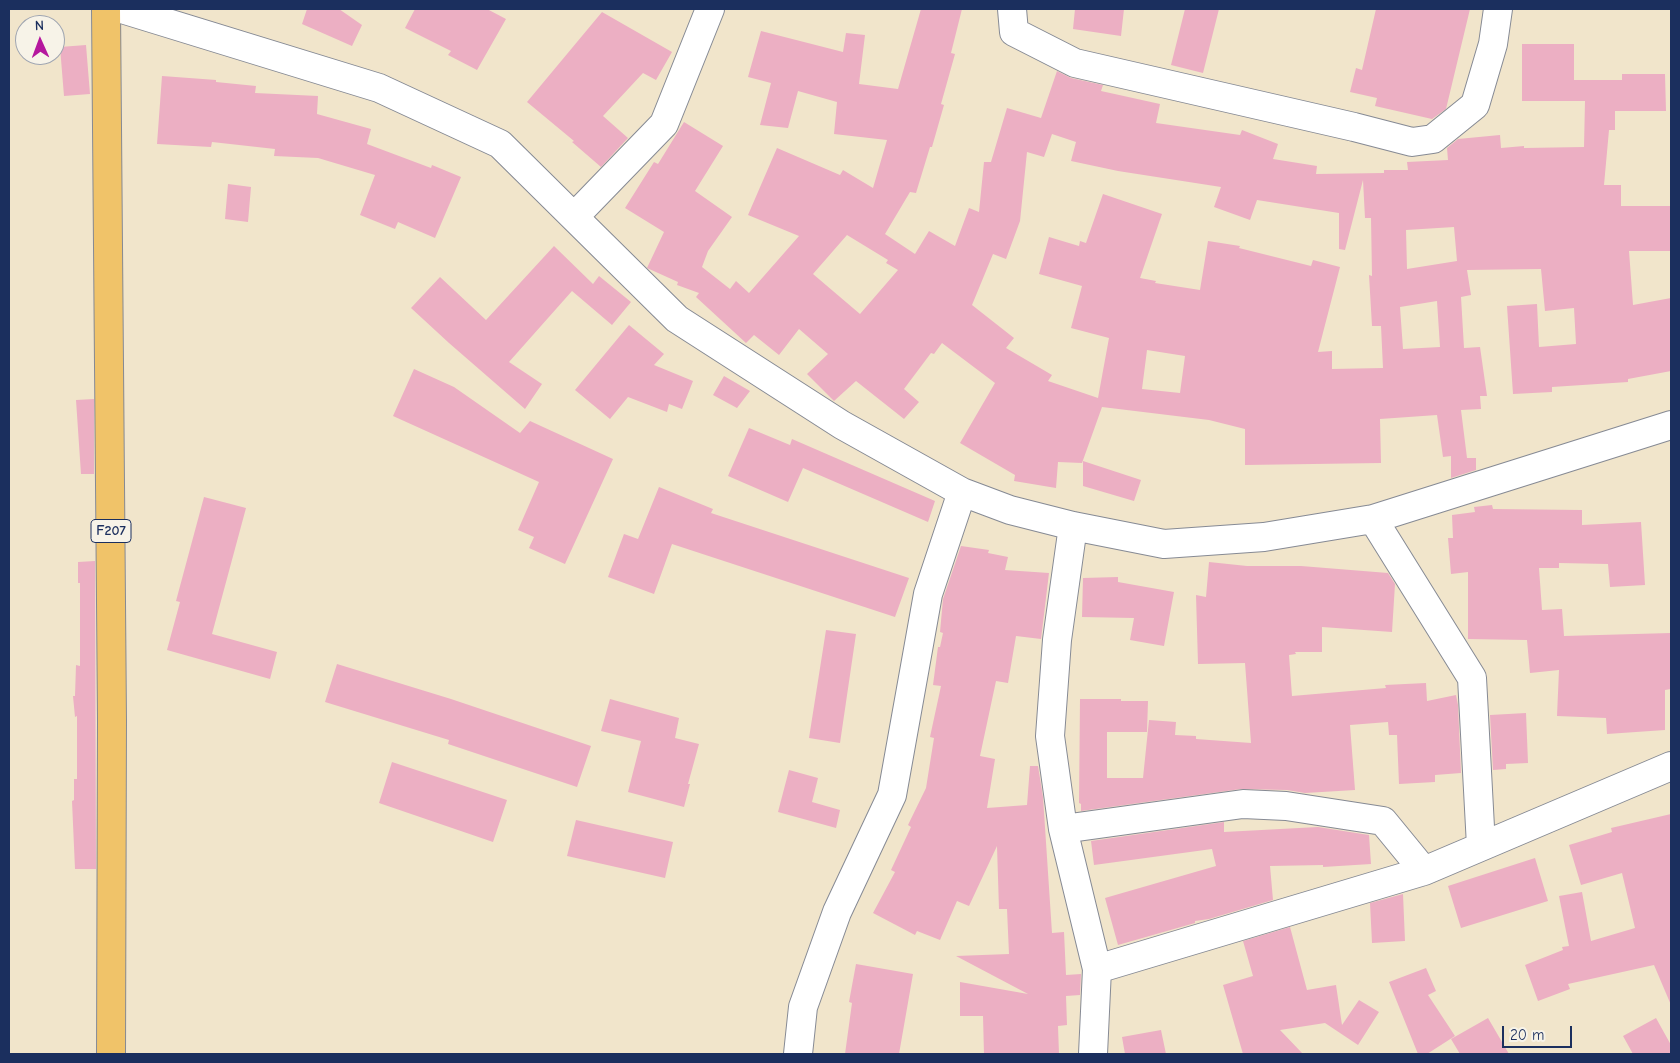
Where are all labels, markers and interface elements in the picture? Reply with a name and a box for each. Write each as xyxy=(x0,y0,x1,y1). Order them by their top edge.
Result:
north arrow xyxy=(15,15,65,65)
text: N xyxy=(35,17,44,34)
road number: F207 xyxy=(91,520,131,542)
scale bar xyxy=(1505,1016,1575,1048)
text: 20 m xyxy=(1510,1026,1544,1044)

